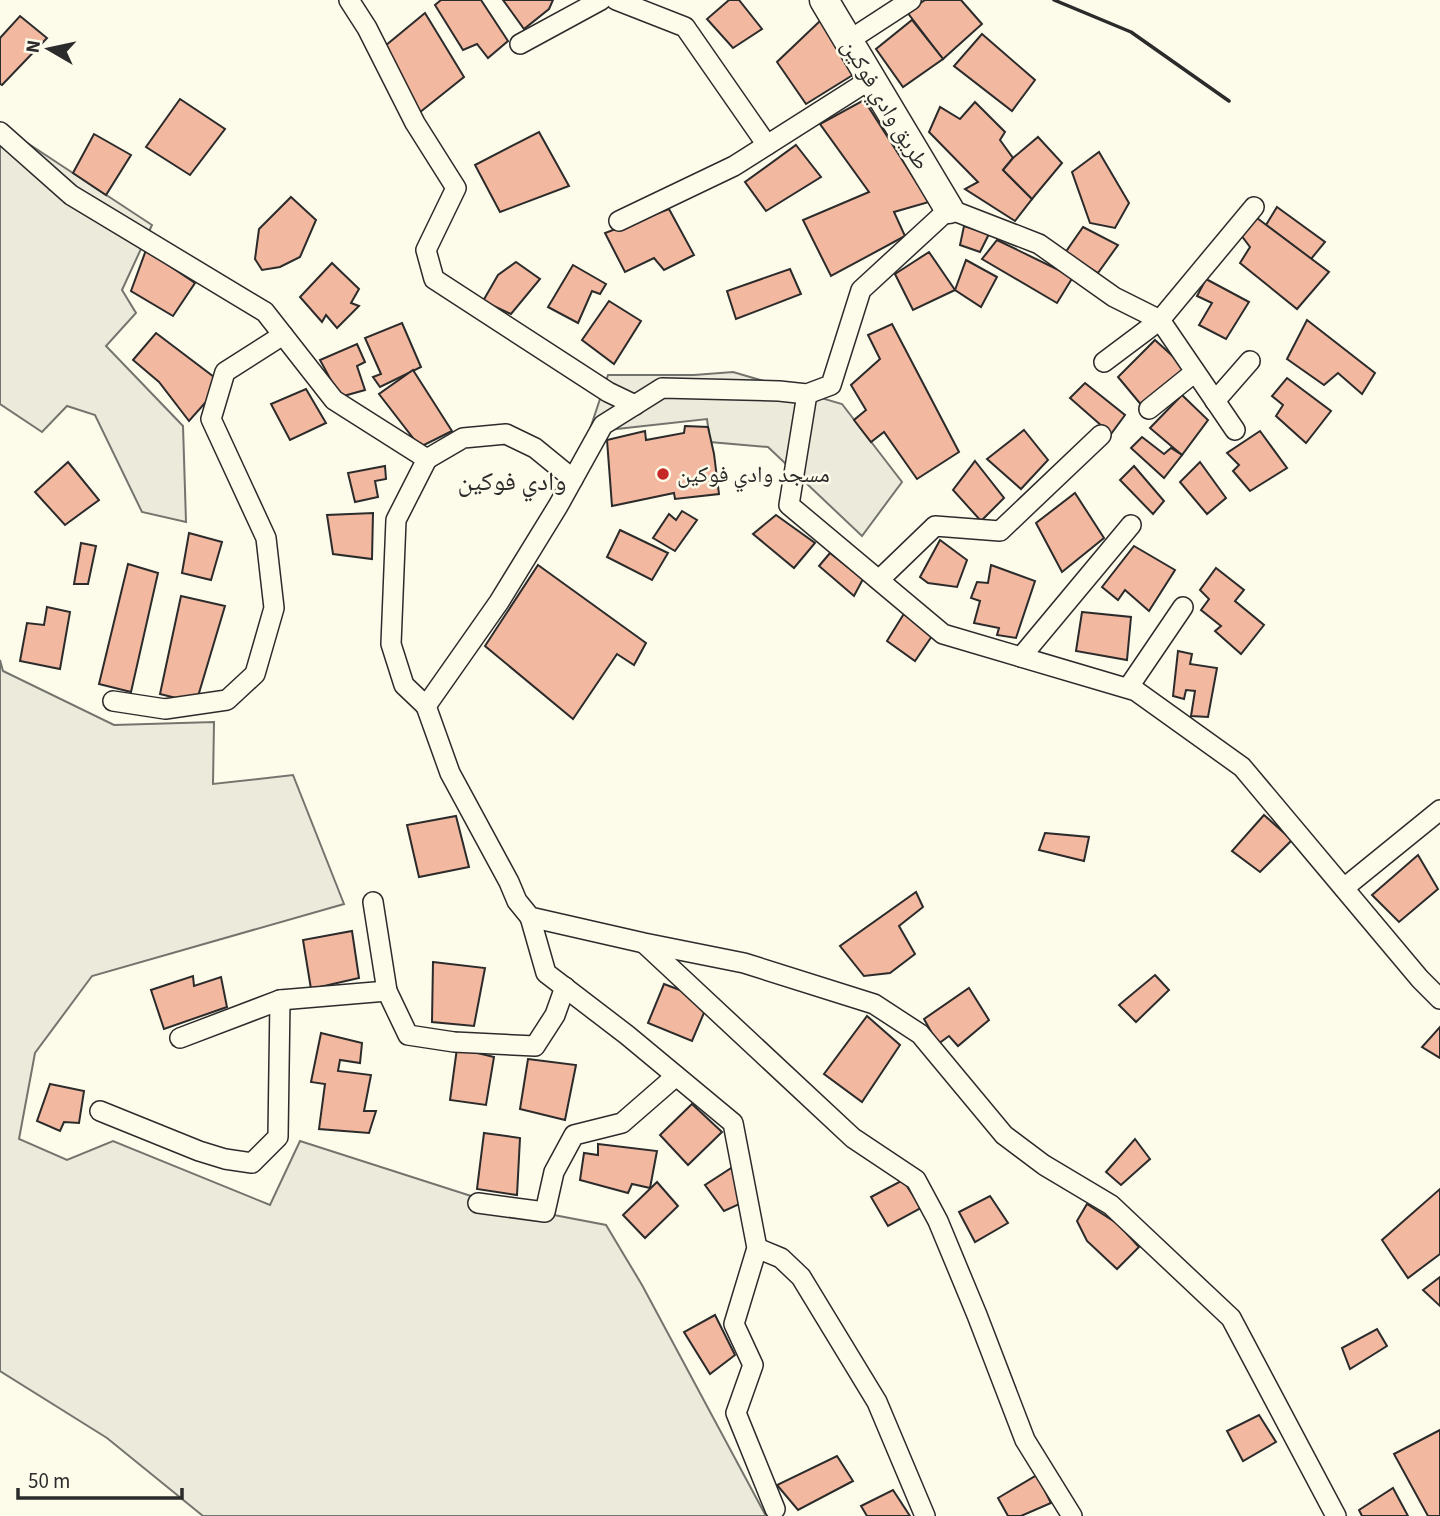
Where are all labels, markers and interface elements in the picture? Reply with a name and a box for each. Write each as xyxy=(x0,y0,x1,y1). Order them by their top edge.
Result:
north arrow xyxy=(14,14,84,84)
street label: طريق وادي فوکين xyxy=(832,32,938,177)
text: N xyxy=(19,38,48,55)
place label: مسجد وادي فوكين xyxy=(677,458,830,493)
district label: وادي فوكين xyxy=(458,463,566,502)
marker: مسجد وادي فوكين xyxy=(655,466,671,482)
scale bar xyxy=(18,1456,182,1500)
text: 50 m xyxy=(28,1466,70,1496)

